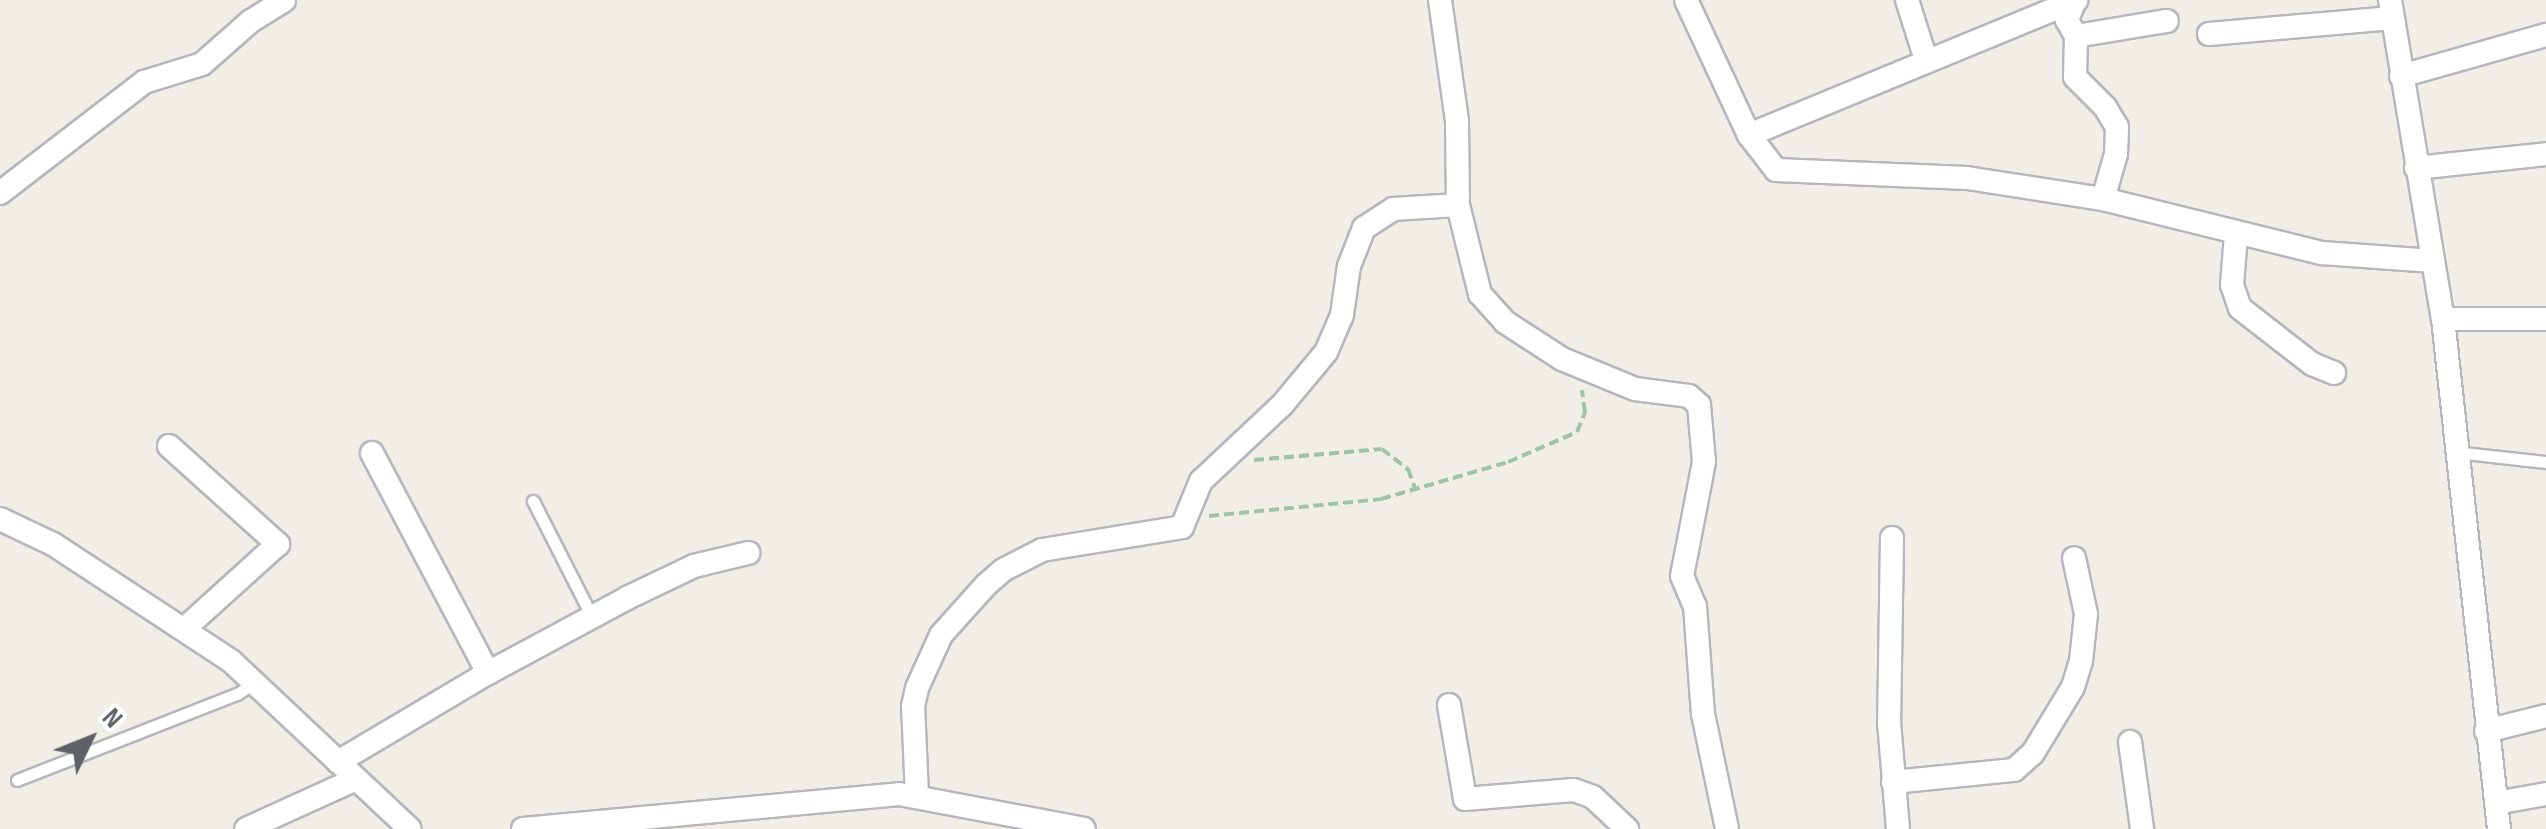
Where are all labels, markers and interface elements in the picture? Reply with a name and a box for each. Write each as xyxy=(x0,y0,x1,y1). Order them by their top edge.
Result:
north arrow xyxy=(40,689,140,789)
text: N xyxy=(95,701,129,735)

